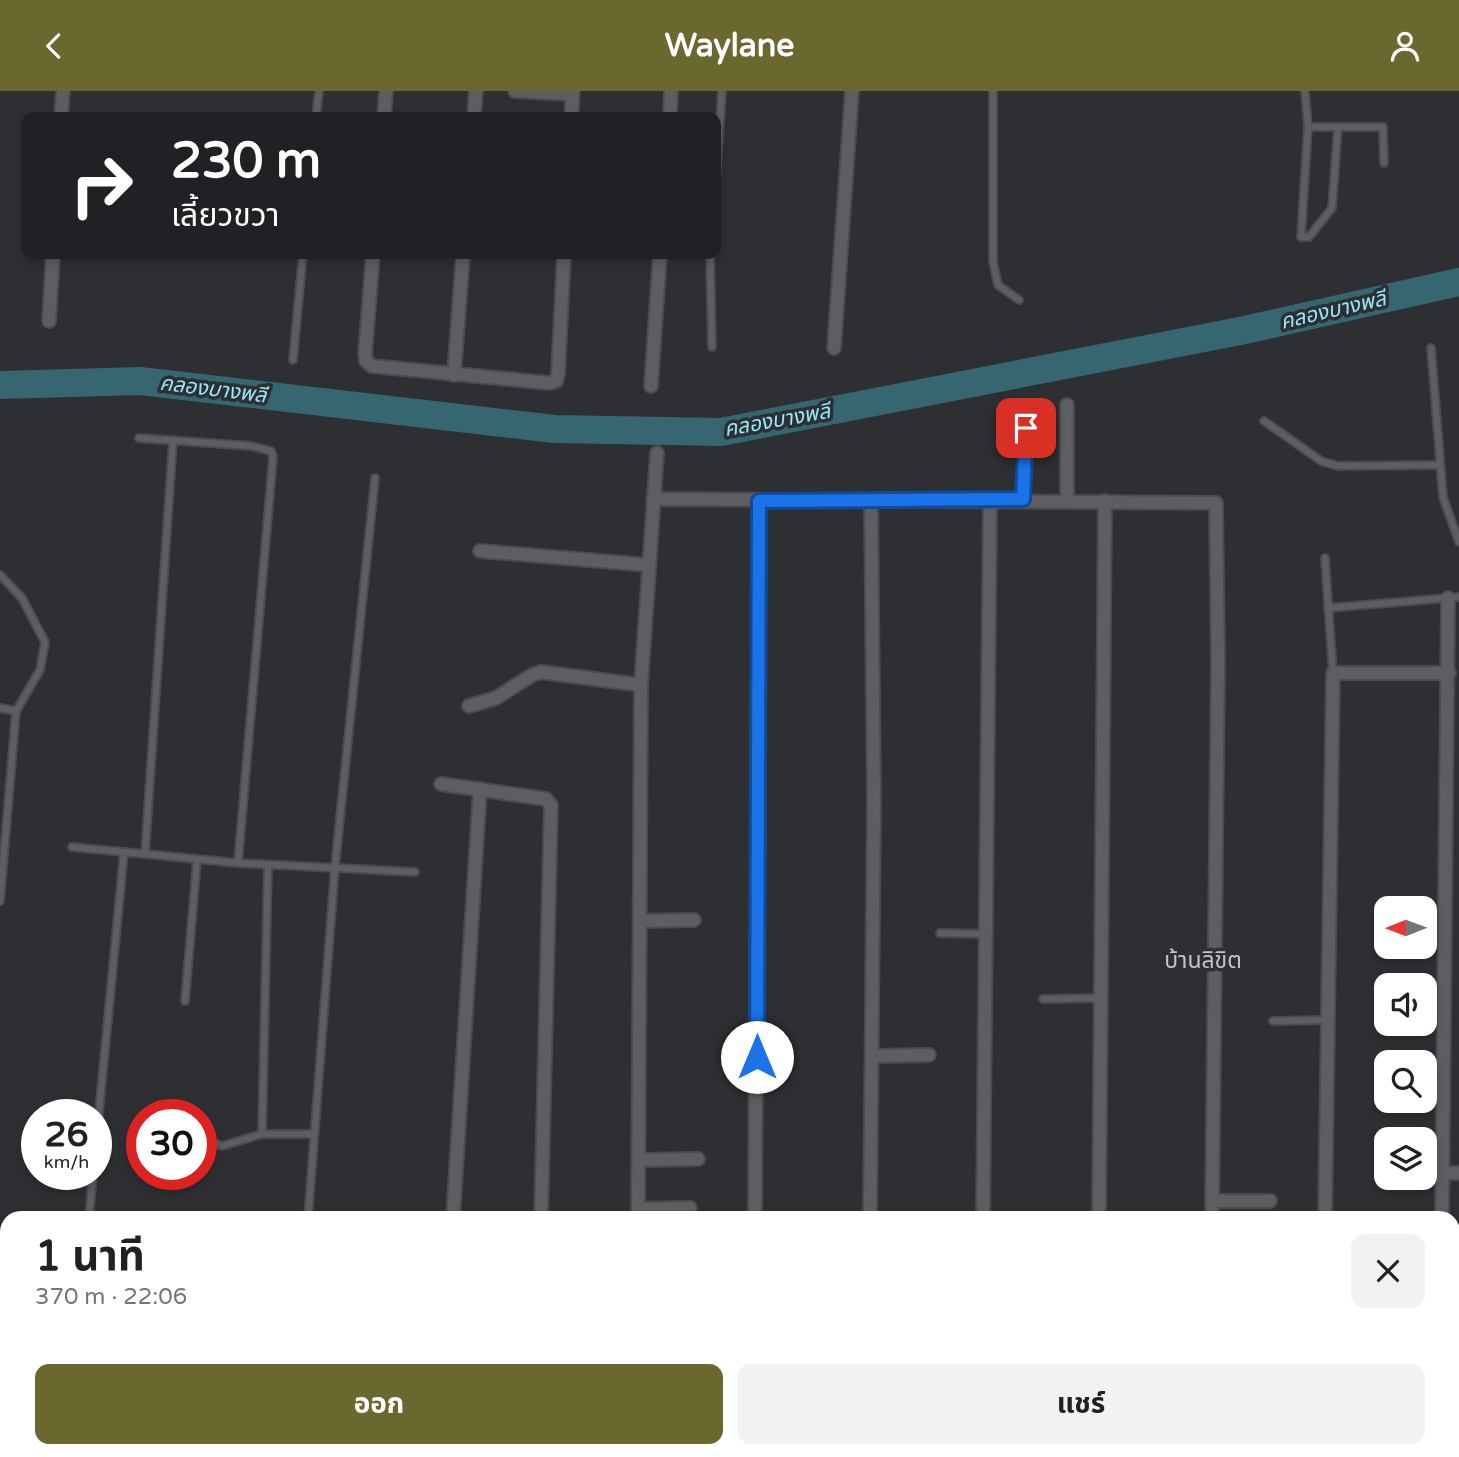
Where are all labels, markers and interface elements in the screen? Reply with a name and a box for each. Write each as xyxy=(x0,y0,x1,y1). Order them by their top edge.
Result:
icon: back xyxy=(35,27,73,65)
text: Waylane xyxy=(665,27,794,65)
icon: person xyxy=(1386,27,1424,65)
text: 230 m xyxy=(171,132,321,191)
icon: right xyxy=(56,140,147,231)
text: เลี้ยวขวา xyxy=(171,197,279,235)
water label: คลองบางพลี xyxy=(1278,286,1391,335)
water label: คลองบางพลี xyxy=(158,371,271,409)
water label: คลองบางพลี xyxy=(722,398,835,442)
pin xyxy=(996,398,1056,458)
icon: arrive xyxy=(1007,409,1045,447)
north arrow xyxy=(1374,896,1437,959)
map controls xyxy=(1374,896,1437,1190)
district label: บ้านลิขิต xyxy=(1164,947,1242,975)
button: sound xyxy=(1374,973,1437,1036)
position arrow xyxy=(720,1020,794,1094)
button: search xyxy=(1374,1050,1437,1113)
speed limit sign: 30 xyxy=(126,1099,217,1190)
text: 26 xyxy=(45,1114,88,1156)
button: layers xyxy=(1374,1127,1437,1190)
text: km/h xyxy=(44,1151,89,1173)
text: 1 นาที xyxy=(35,1231,145,1282)
button: close xyxy=(1351,1234,1425,1308)
text: 370 m · 22:06 xyxy=(35,1283,187,1311)
button: ออก xyxy=(35,1364,723,1444)
button: แชร์ xyxy=(737,1364,1425,1444)

